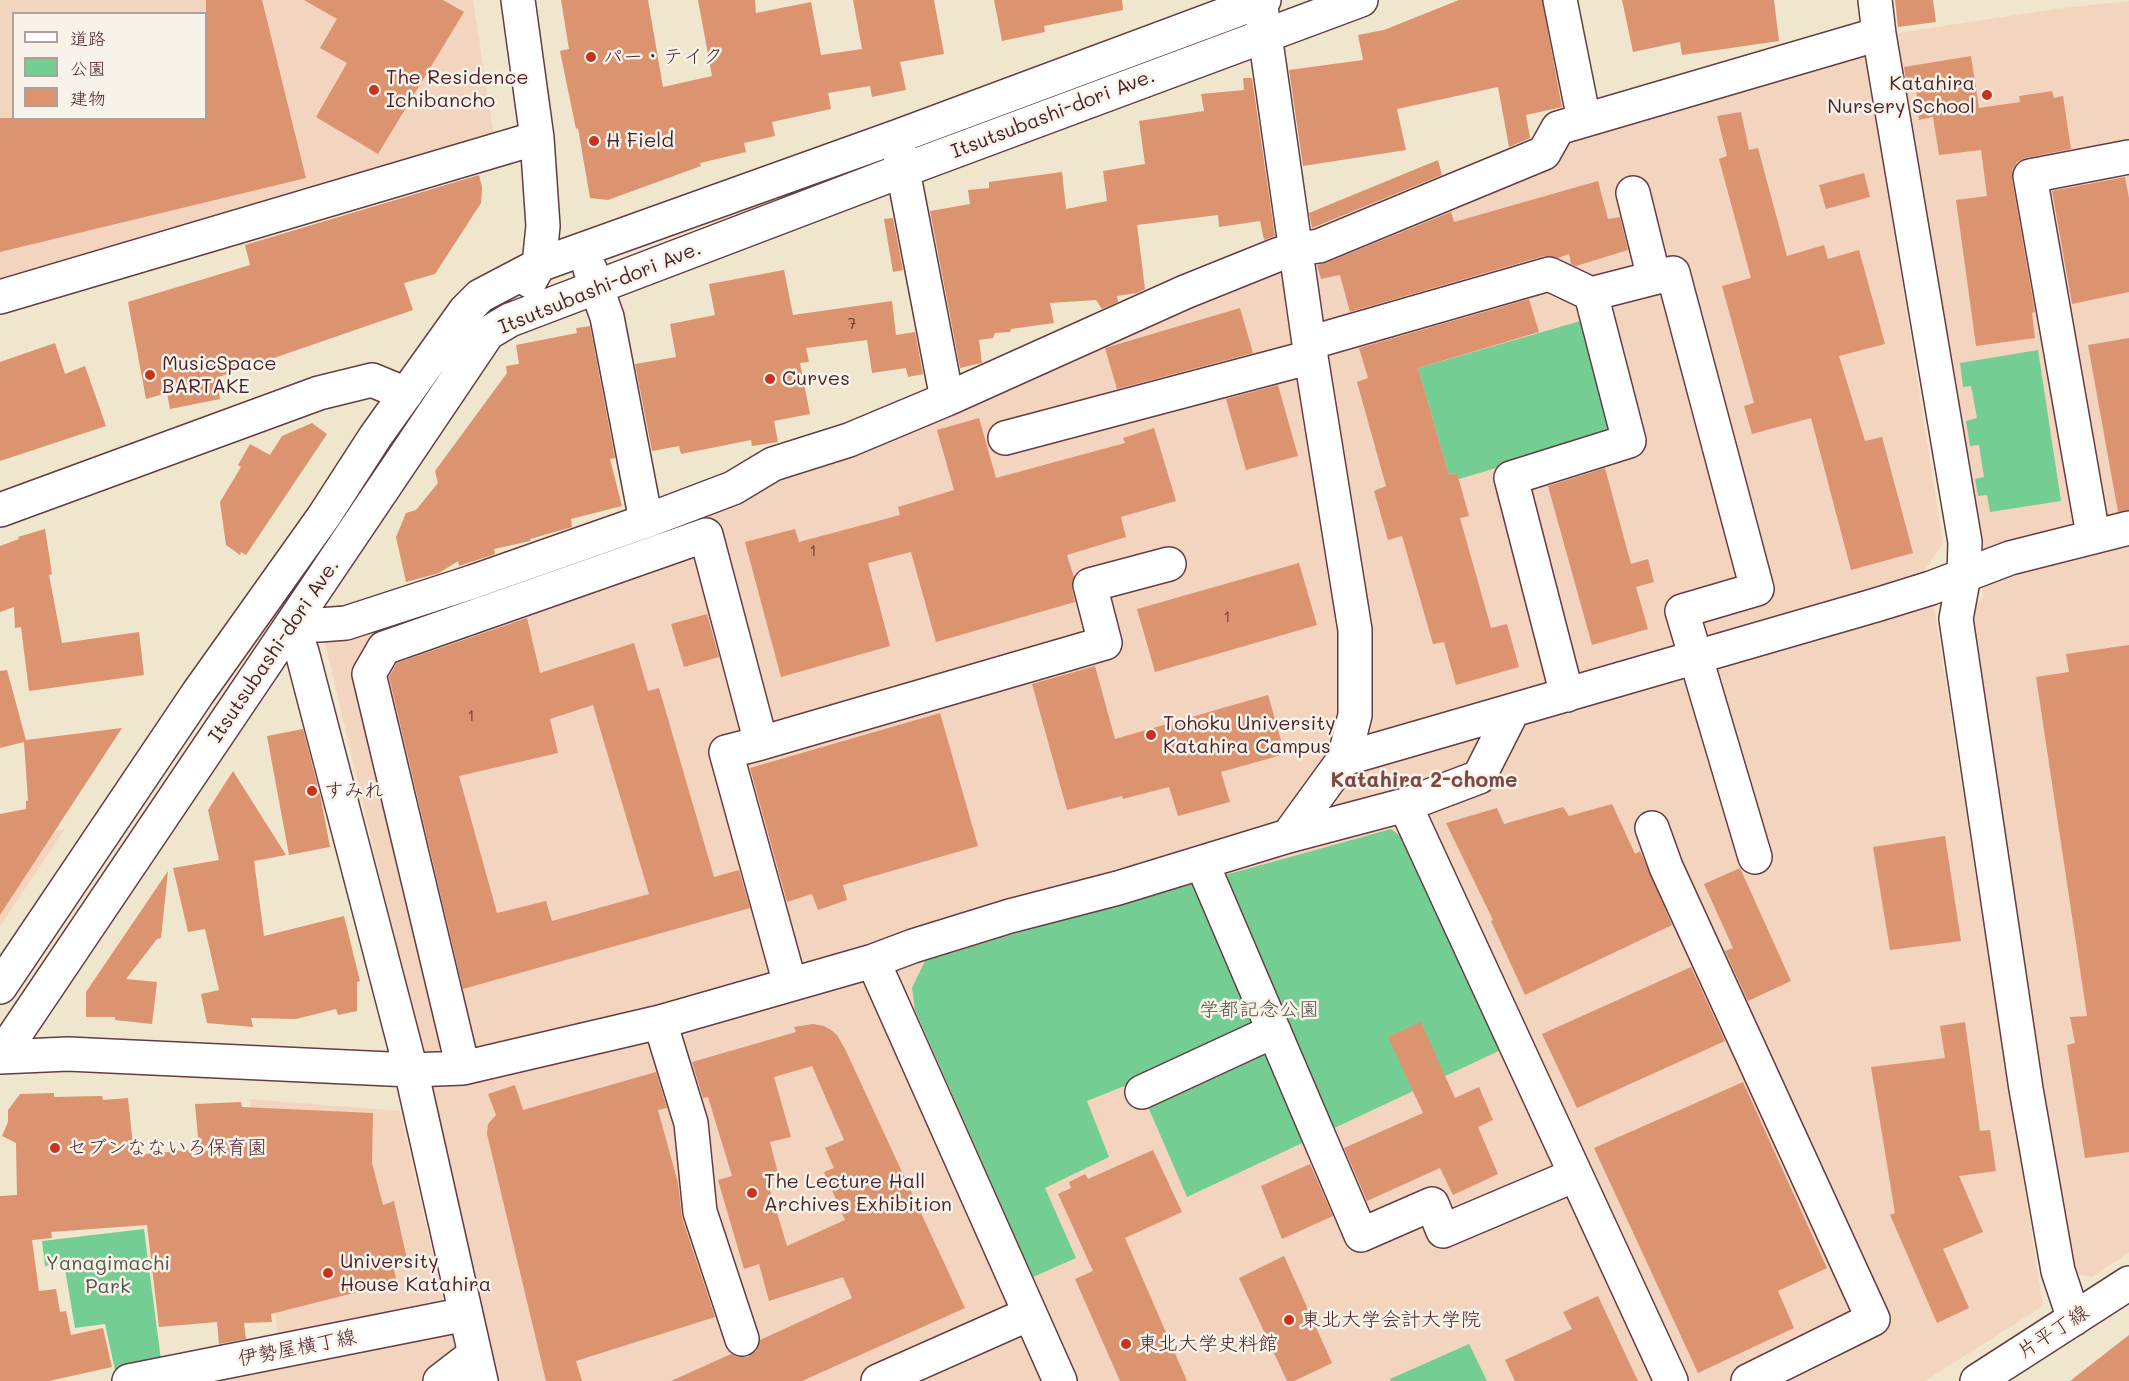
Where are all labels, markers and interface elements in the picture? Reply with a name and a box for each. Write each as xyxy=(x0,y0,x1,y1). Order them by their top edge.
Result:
legend xyxy=(12,12,207,120)
text: 道路 xyxy=(70,26,106,50)
place label: パー・テイク xyxy=(603,45,723,69)
marker: パー・テイク xyxy=(584,50,598,64)
text: 公園 xyxy=(70,56,106,80)
street label: Itsutsubashi-dori Ave. xyxy=(948,64,1158,164)
place label: The Residence Ichibancho xyxy=(386,66,529,113)
place label: Katahira Nursery School xyxy=(1827,72,1975,119)
marker: The Residence Ichibancho xyxy=(367,83,381,97)
text: 建物 xyxy=(70,86,106,110)
marker: Katahira Nursery School xyxy=(1980,88,1994,102)
place label: H Field xyxy=(606,129,674,153)
marker: H Field xyxy=(587,134,601,148)
street label: Itsutsubashi-dori Ave. xyxy=(495,236,705,340)
house number: 7 xyxy=(848,314,856,334)
place label: MusicSpace BARTAKE xyxy=(162,352,277,399)
place label: Curves xyxy=(782,367,850,391)
marker: MusicSpace BARTAKE xyxy=(143,368,157,382)
marker: Curves xyxy=(763,372,777,386)
house number: 1 xyxy=(809,541,817,561)
street label: Itsutsubashi-dori Ave. xyxy=(204,555,344,747)
house number: 1 xyxy=(1223,607,1231,627)
house number: 1 xyxy=(467,706,475,726)
place label: Tohoku University Katahira Campus xyxy=(1163,712,1336,759)
marker: Tohoku University Katahira Campus xyxy=(1144,728,1158,742)
district label: Katahira 2-chome xyxy=(1331,768,1517,794)
place label: すみれ xyxy=(324,779,384,803)
marker: すみれ xyxy=(305,784,319,798)
park label: 学都記念公園 xyxy=(1199,998,1319,1022)
place label: セブンなないろ保育園 xyxy=(67,1136,267,1160)
marker: セブンなないろ保育園 xyxy=(48,1141,62,1155)
place label: The Lecture Hall Archives Exhibition xyxy=(764,1170,952,1217)
marker: The Lecture Hall Archives Exhibition xyxy=(745,1186,759,1200)
place label: University House Katahira xyxy=(340,1250,491,1297)
park label: Yanagimachi Park xyxy=(46,1252,170,1299)
marker: University House Katahira xyxy=(321,1266,335,1280)
street label: 片平丁線 xyxy=(2013,1300,2093,1364)
place label: 東北大学会計大学院 xyxy=(1301,1308,1481,1332)
marker: 東北大学会計大学院 xyxy=(1282,1313,1296,1327)
street label: 伊勢屋横丁線 xyxy=(236,1325,358,1371)
place label: 東北大学史料館 xyxy=(1138,1332,1278,1356)
marker: 東北大学史料館 xyxy=(1119,1337,1133,1351)

